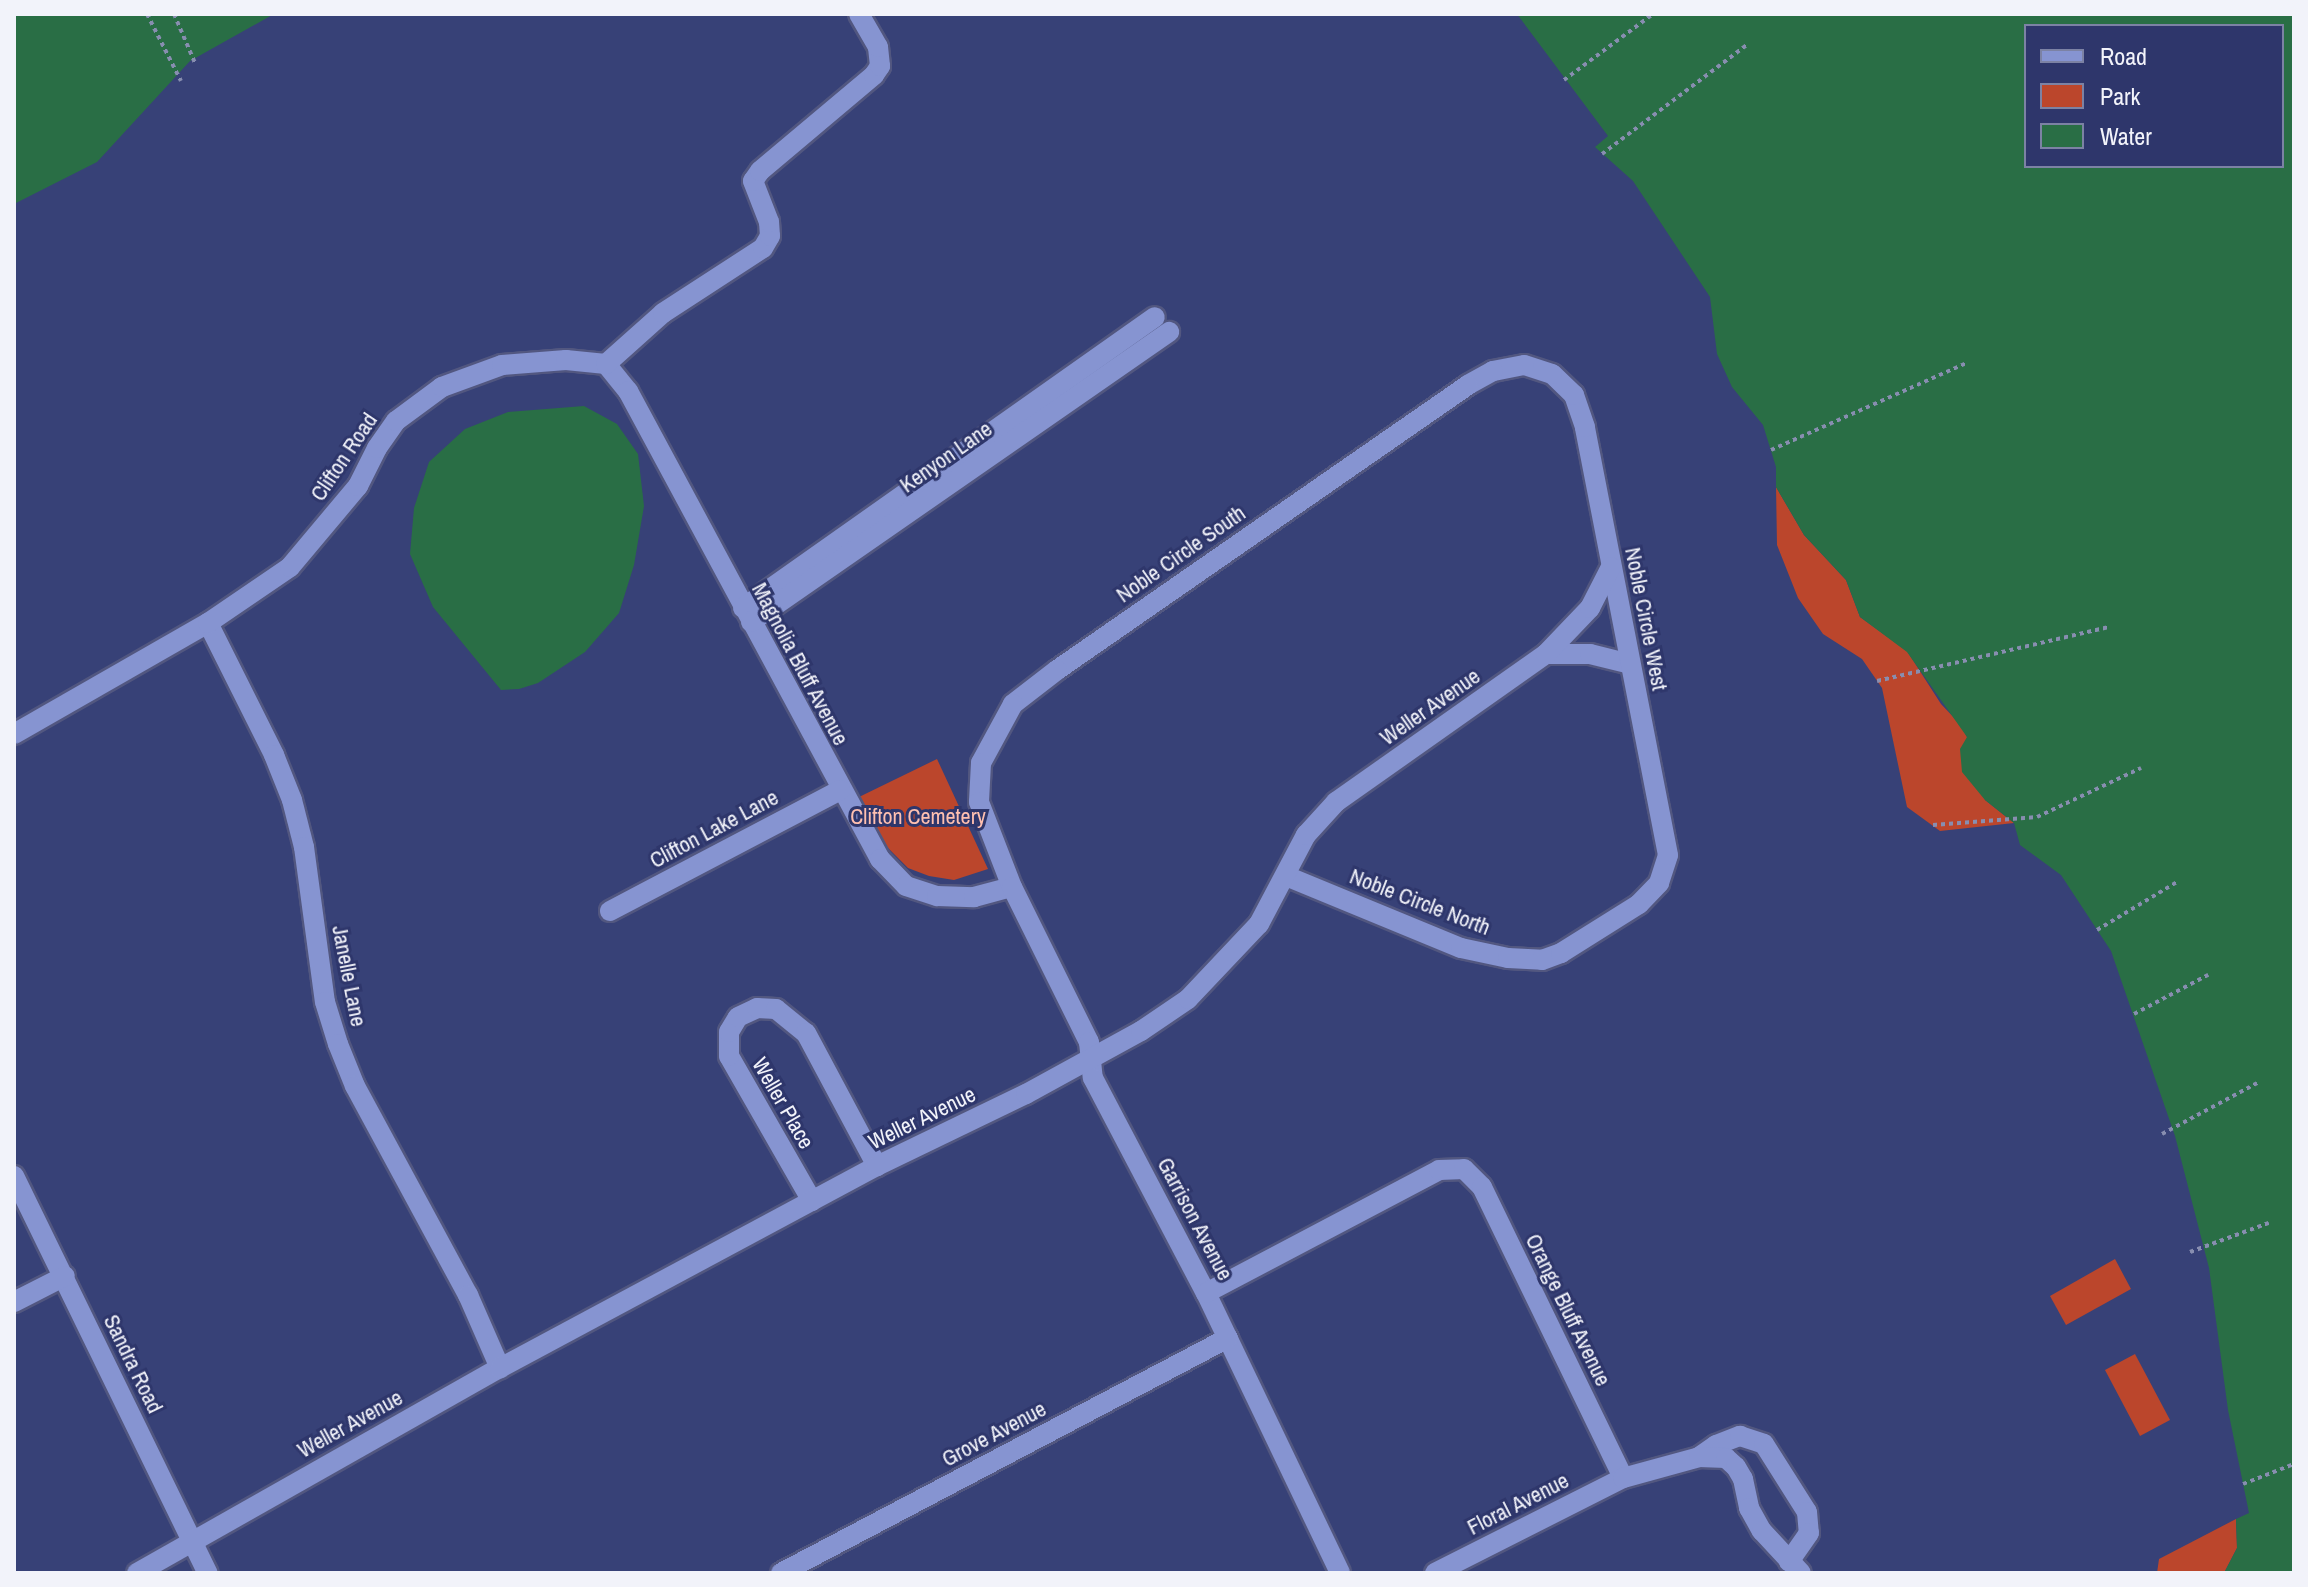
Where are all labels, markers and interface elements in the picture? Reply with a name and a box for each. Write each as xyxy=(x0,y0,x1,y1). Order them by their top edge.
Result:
legend xyxy=(2024,24,2284,168)
text: Road xyxy=(2100,40,2147,72)
text: Park xyxy=(2100,80,2140,112)
text: Water xyxy=(2100,120,2152,152)
street label: Clifton Road xyxy=(305,408,383,506)
street label: Kenyon Lane xyxy=(895,416,997,498)
street label: Noble Circle South xyxy=(1111,500,1251,608)
street label: Noble Circle West xyxy=(1619,545,1673,693)
street label: Magnolia Bluff Avenue xyxy=(746,578,854,750)
street label: Weller Avenue xyxy=(1375,663,1485,751)
street label: Clifton Lake Lane xyxy=(645,784,783,874)
park label: Clifton Cemetery xyxy=(850,804,986,830)
street label: Noble Circle North xyxy=(1346,863,1494,941)
street label: Janelle Lane xyxy=(326,923,372,1029)
street label: Weller Place xyxy=(746,1053,820,1153)
street label: Weller Avenue xyxy=(864,1081,980,1155)
street label: Garrison Avenue xyxy=(1151,1153,1239,1285)
street label: Orange Bluff Avenue xyxy=(1520,1229,1616,1391)
street label: Sandra Road xyxy=(98,1310,168,1418)
street label: Weller Avenue xyxy=(293,1384,407,1464)
street label: Grove Avenue xyxy=(937,1395,1051,1473)
street label: Floral Avenue xyxy=(1463,1467,1573,1541)

